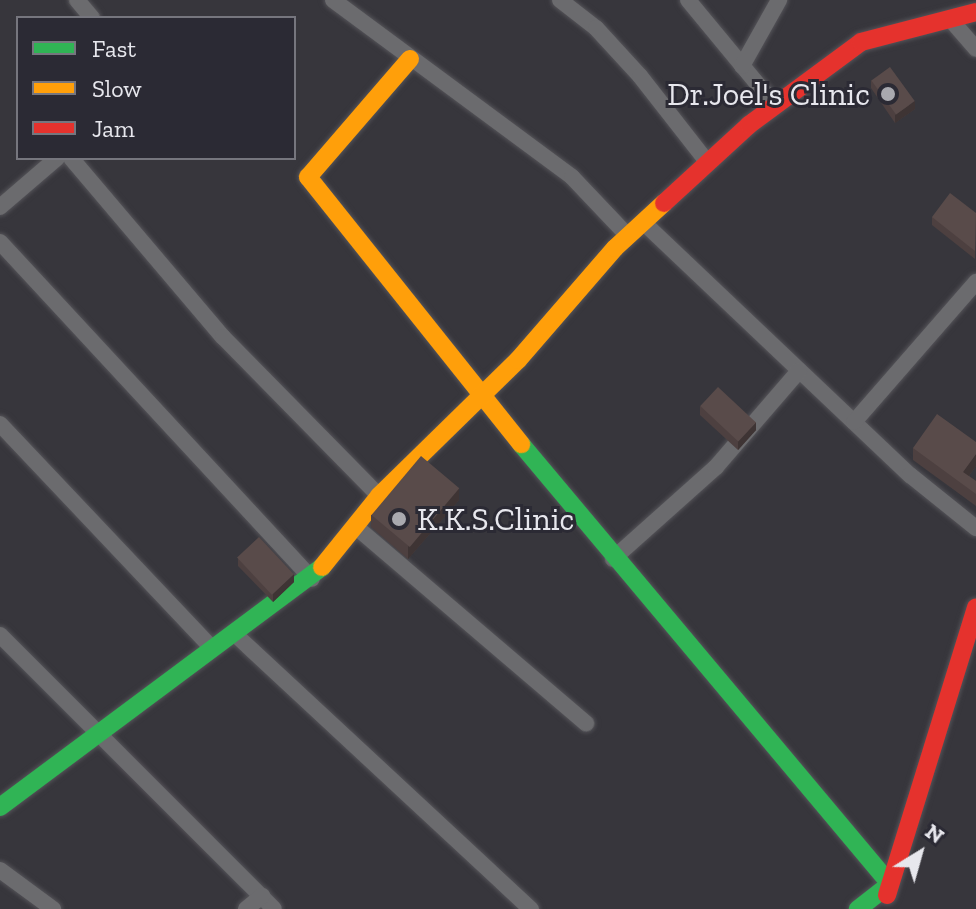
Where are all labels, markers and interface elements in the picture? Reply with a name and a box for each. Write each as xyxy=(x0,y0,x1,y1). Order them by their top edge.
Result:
legend xyxy=(16,16,296,160)
text: Fast xyxy=(92,34,136,63)
text: Slow xyxy=(92,74,142,103)
place label: Dr.Joel's Clinic xyxy=(667,75,870,113)
marker: Dr.Joel's Clinic xyxy=(877,83,899,105)
text: Jam xyxy=(92,114,135,143)
place label: K.K.S.Clinic xyxy=(417,500,574,538)
marker: K.K.S.Clinic xyxy=(388,508,410,530)
north arrow xyxy=(880,813,960,893)
text: N xyxy=(920,818,950,849)

